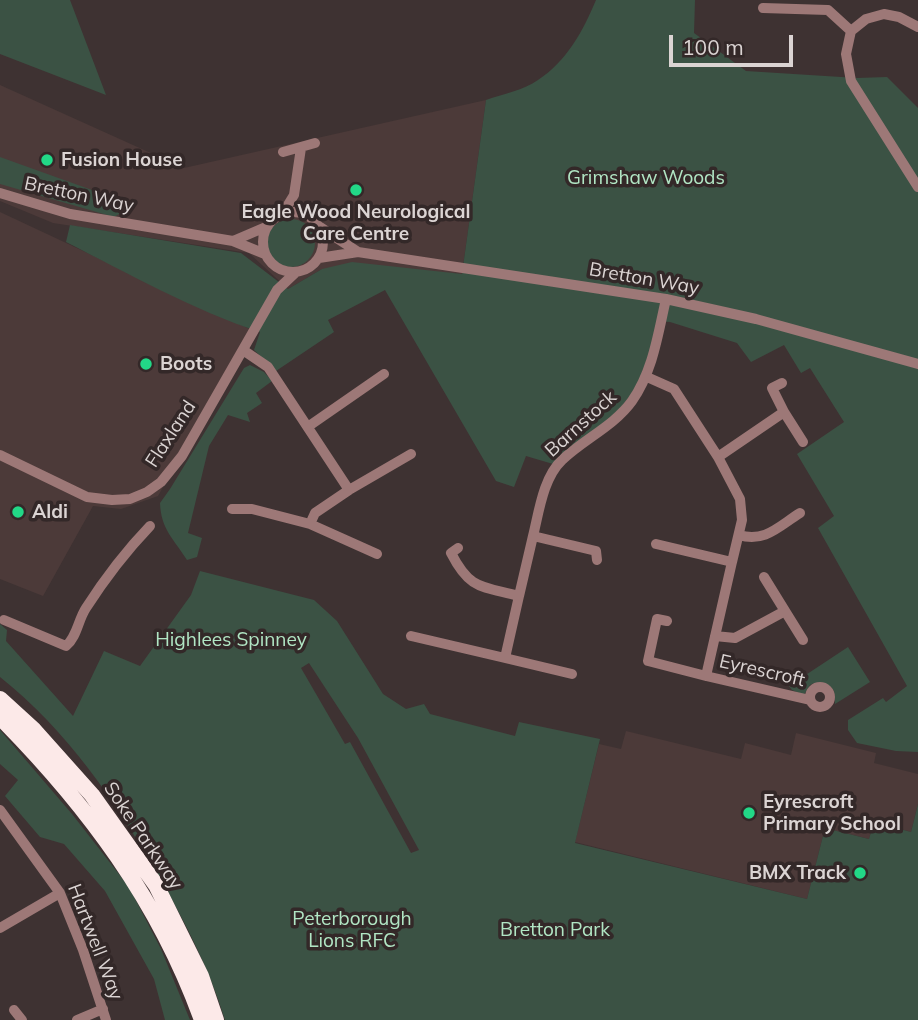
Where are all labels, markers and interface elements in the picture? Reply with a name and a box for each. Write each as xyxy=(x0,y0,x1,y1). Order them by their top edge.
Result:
scale bar xyxy=(673,21,797,65)
text: 100 m xyxy=(682,34,744,60)
place label: Fusion House xyxy=(61,149,183,171)
marker: Fusion House xyxy=(39,152,55,168)
park label: Grimshaw Woods xyxy=(567,167,725,189)
street label: Bretton Way xyxy=(22,172,136,218)
marker: Eagle Wood Neurological Care Centre xyxy=(348,182,364,198)
place label: Eagle Wood Neurological Care Centre xyxy=(242,201,470,245)
street label: Bretton Way xyxy=(587,258,701,300)
place label: Boots xyxy=(160,353,212,375)
marker: Boots xyxy=(138,356,154,372)
street label: Barnstock xyxy=(541,386,621,462)
street label: Flaxland xyxy=(141,396,201,472)
place label: Aldi xyxy=(32,501,68,523)
marker: Aldi xyxy=(10,504,26,520)
park label: Highlees Spinney xyxy=(155,629,307,651)
street label: Eyrescroft xyxy=(717,650,807,692)
street label: Soke Parkway xyxy=(99,778,187,894)
place label: Eyrescroft Primary School xyxy=(763,791,901,835)
marker: Eyrescroft Primary School xyxy=(741,805,757,821)
place label: BMX Track xyxy=(749,862,846,884)
marker: BMX Track xyxy=(852,865,868,881)
street label: Hartwell Way xyxy=(62,881,128,1003)
park label: Peterborough Lions RFC xyxy=(292,908,412,952)
park label: Bretton Park xyxy=(500,919,610,941)

